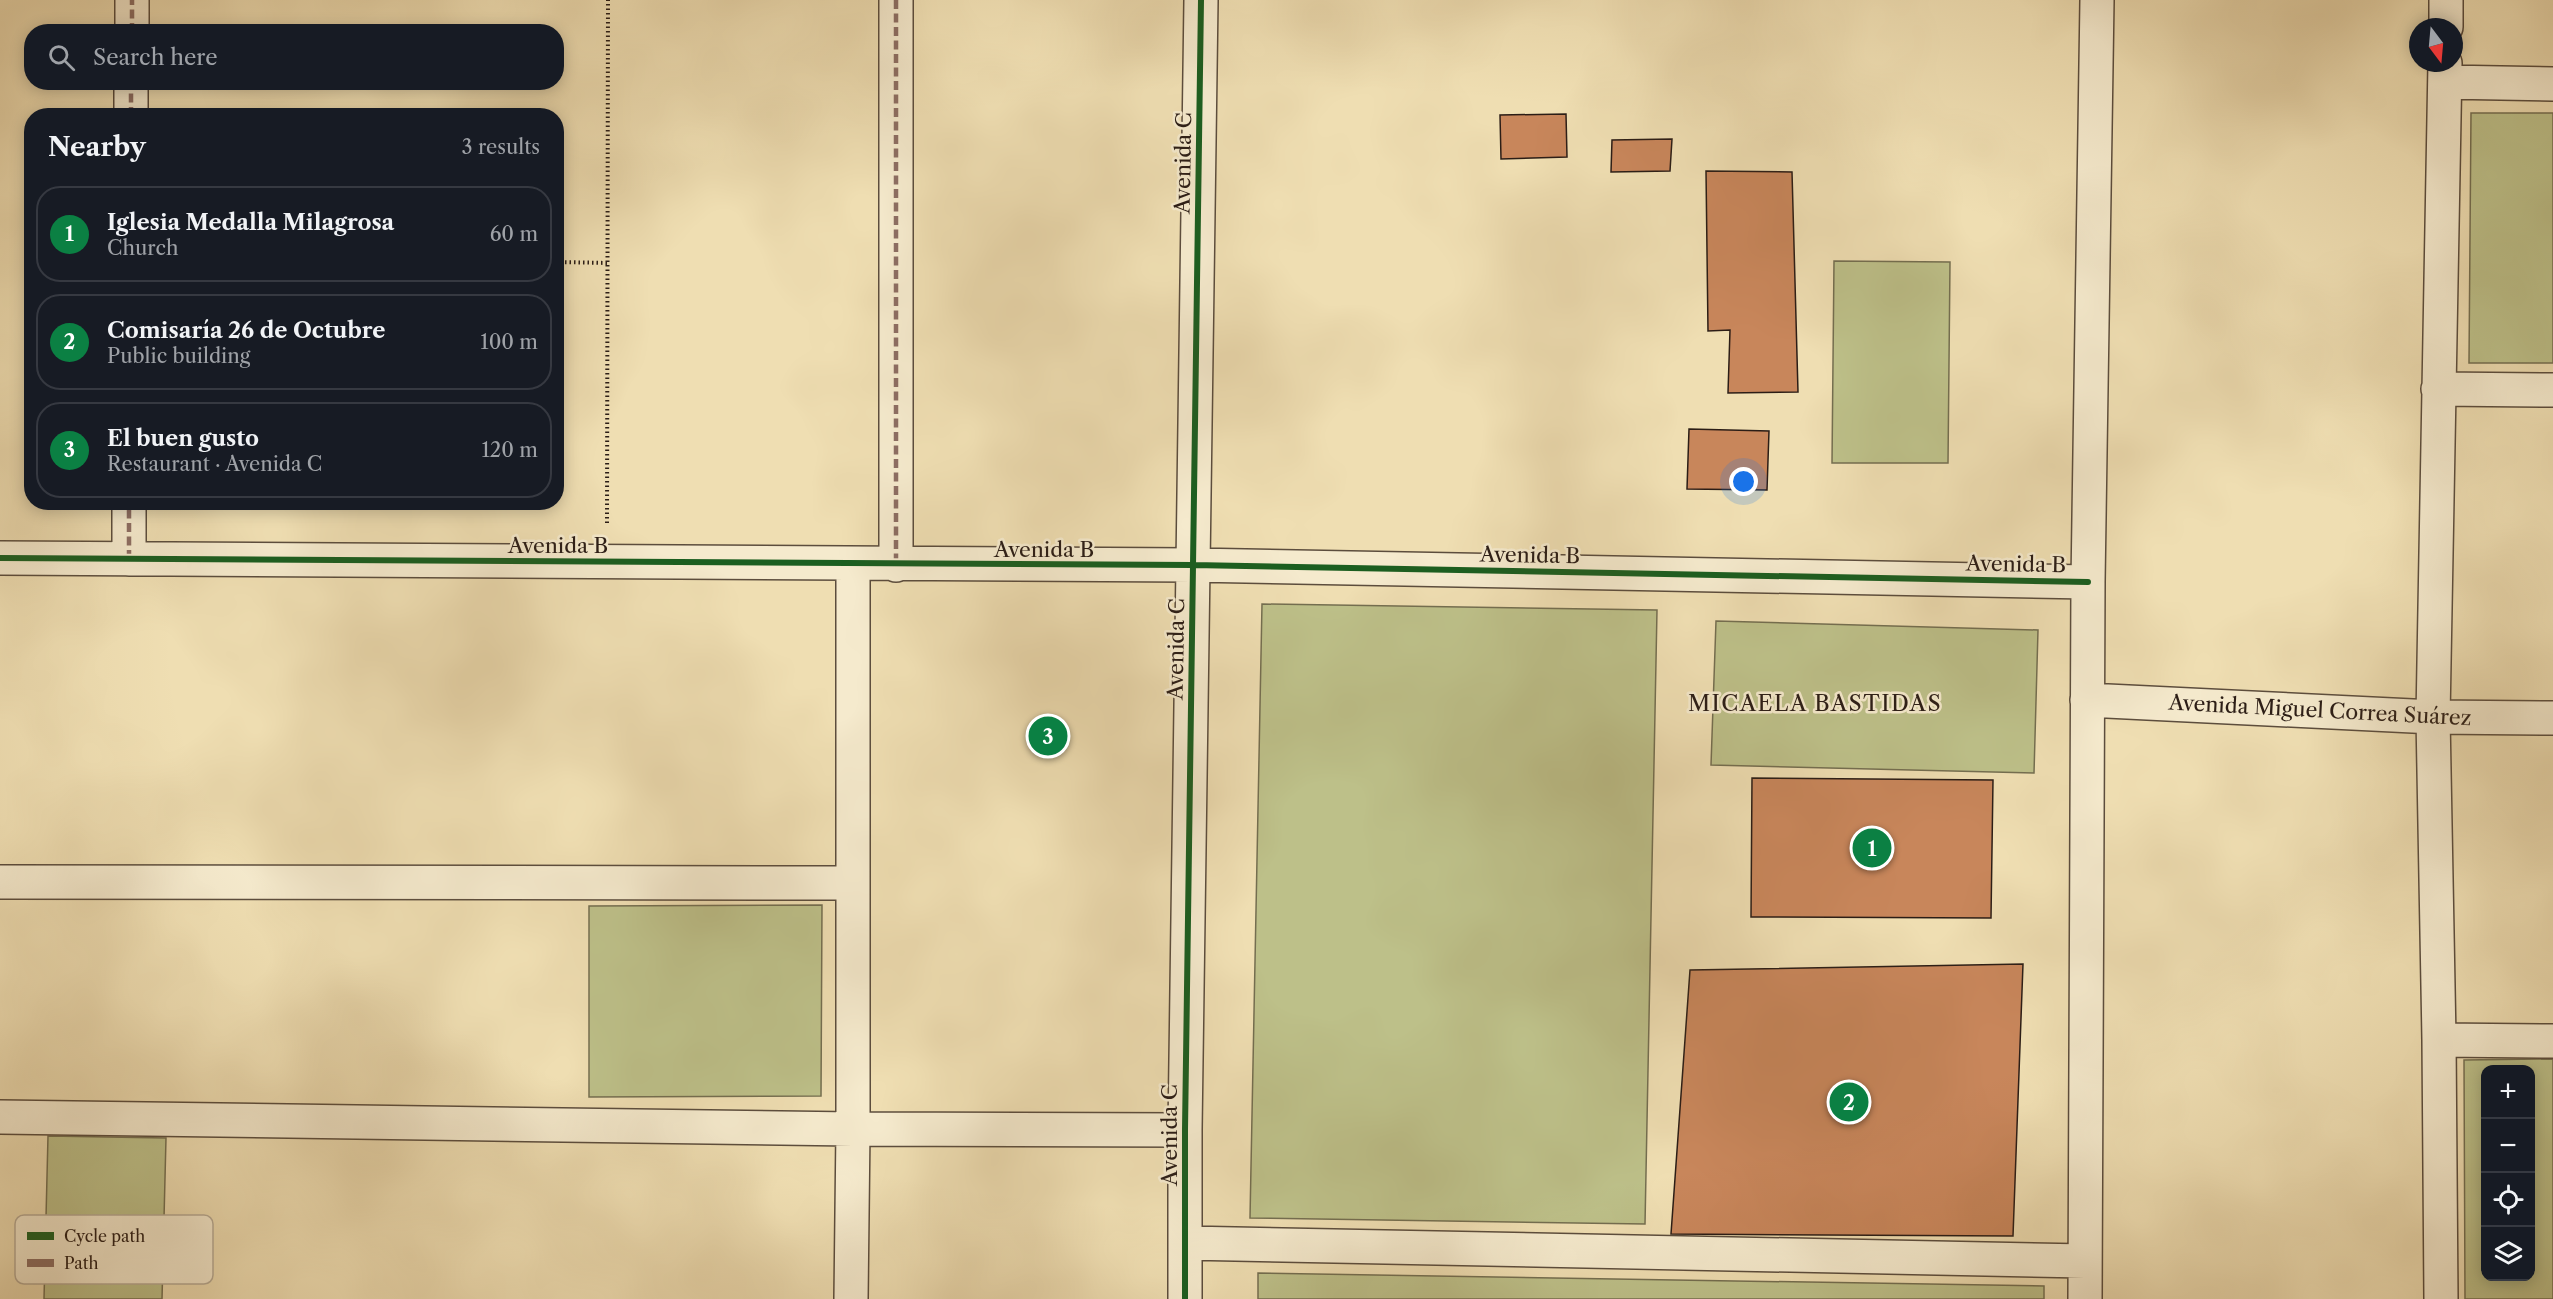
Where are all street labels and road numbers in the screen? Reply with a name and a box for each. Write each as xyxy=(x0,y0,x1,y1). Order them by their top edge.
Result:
street label: Avenida C xyxy=(1170,112,1196,215)
street label: Avenida B xyxy=(507,533,608,558)
street label: Avenida B xyxy=(993,537,1094,562)
street label: Avenida B xyxy=(1479,542,1580,568)
street label: Avenida B xyxy=(1965,551,2066,577)
street label: Avenida C xyxy=(1163,598,1189,701)
street label: Avenida Miguel Correa Suárez xyxy=(2167,690,2472,730)
street label: Avenida C xyxy=(1157,1084,1182,1187)

